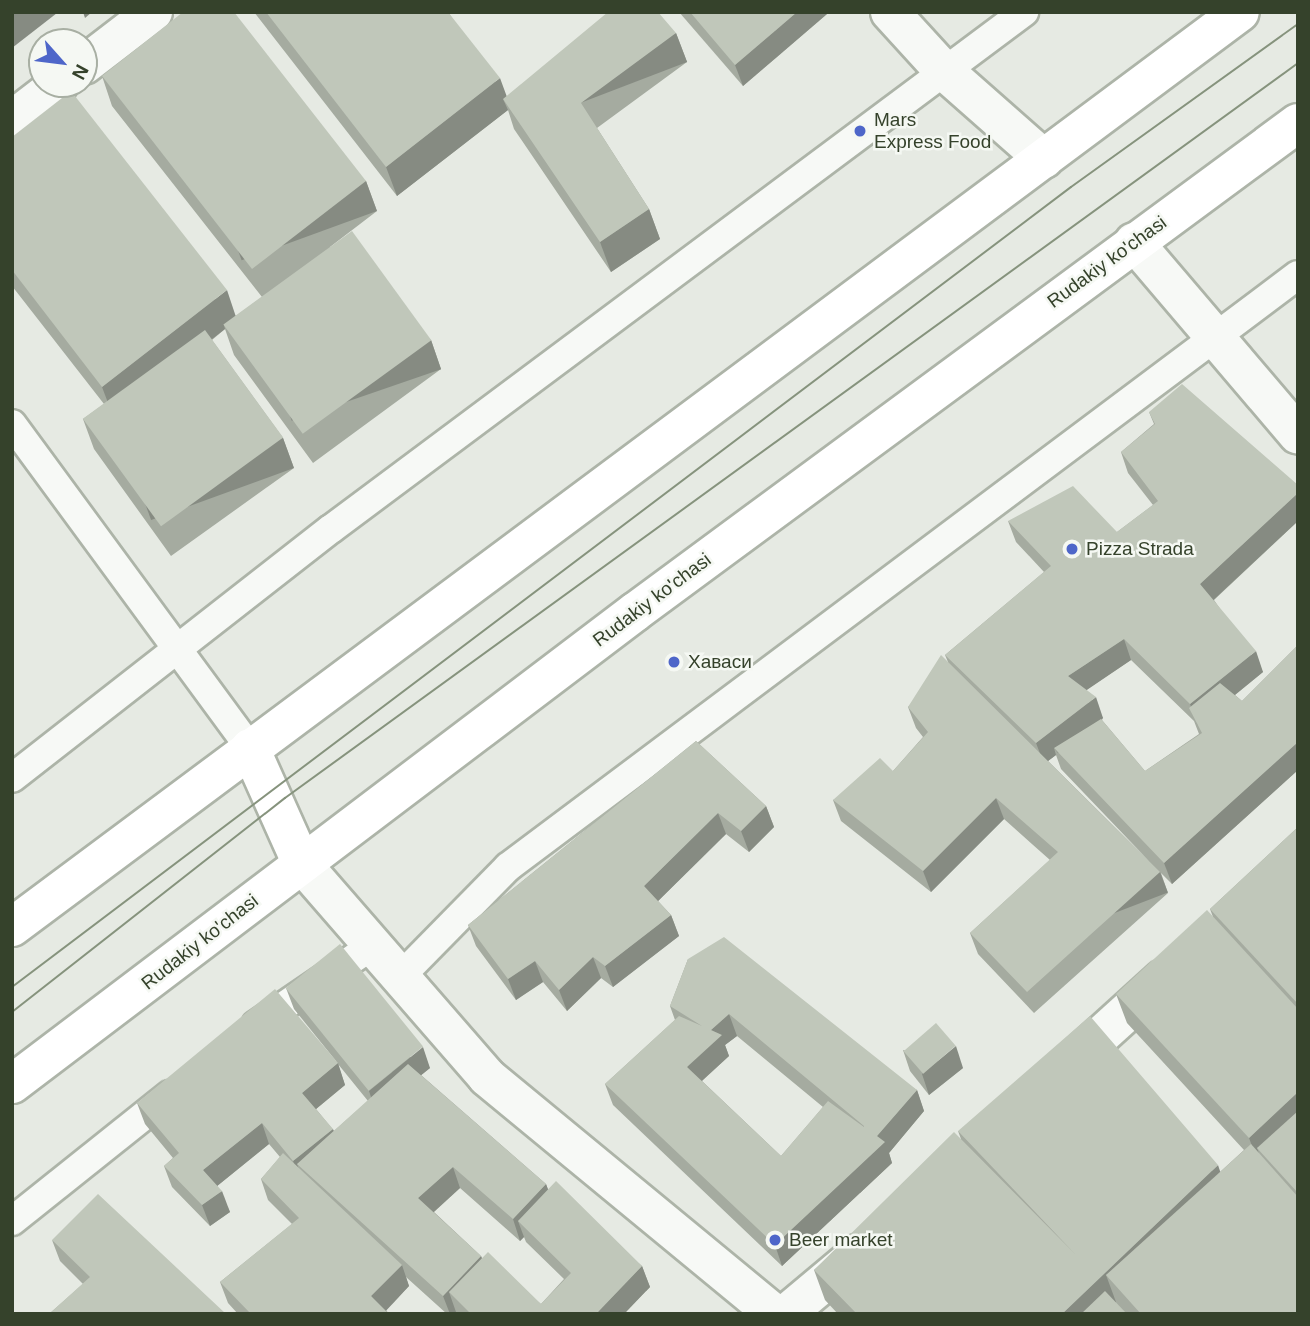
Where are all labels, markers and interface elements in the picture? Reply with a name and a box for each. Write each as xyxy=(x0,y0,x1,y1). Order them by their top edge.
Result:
north arrow xyxy=(28,28,98,98)
text: N xyxy=(68,61,93,83)
place label: Mars Express Food xyxy=(874,109,991,153)
marker: Mars Express Food xyxy=(852,123,868,139)
street label: Rudakiy ko'chasi xyxy=(1043,211,1171,313)
place label: Pizza Strada xyxy=(1086,538,1194,560)
marker: Pizza Strada xyxy=(1064,541,1080,557)
street label: Rudakiy ko'chasi xyxy=(588,548,716,652)
place label: Хаваси xyxy=(688,651,752,673)
marker: Хаваси xyxy=(666,654,682,670)
street label: Rudakiy ko'chasi xyxy=(137,889,263,995)
place label: Beer market xyxy=(789,1229,892,1251)
marker: Beer market xyxy=(767,1232,783,1248)

